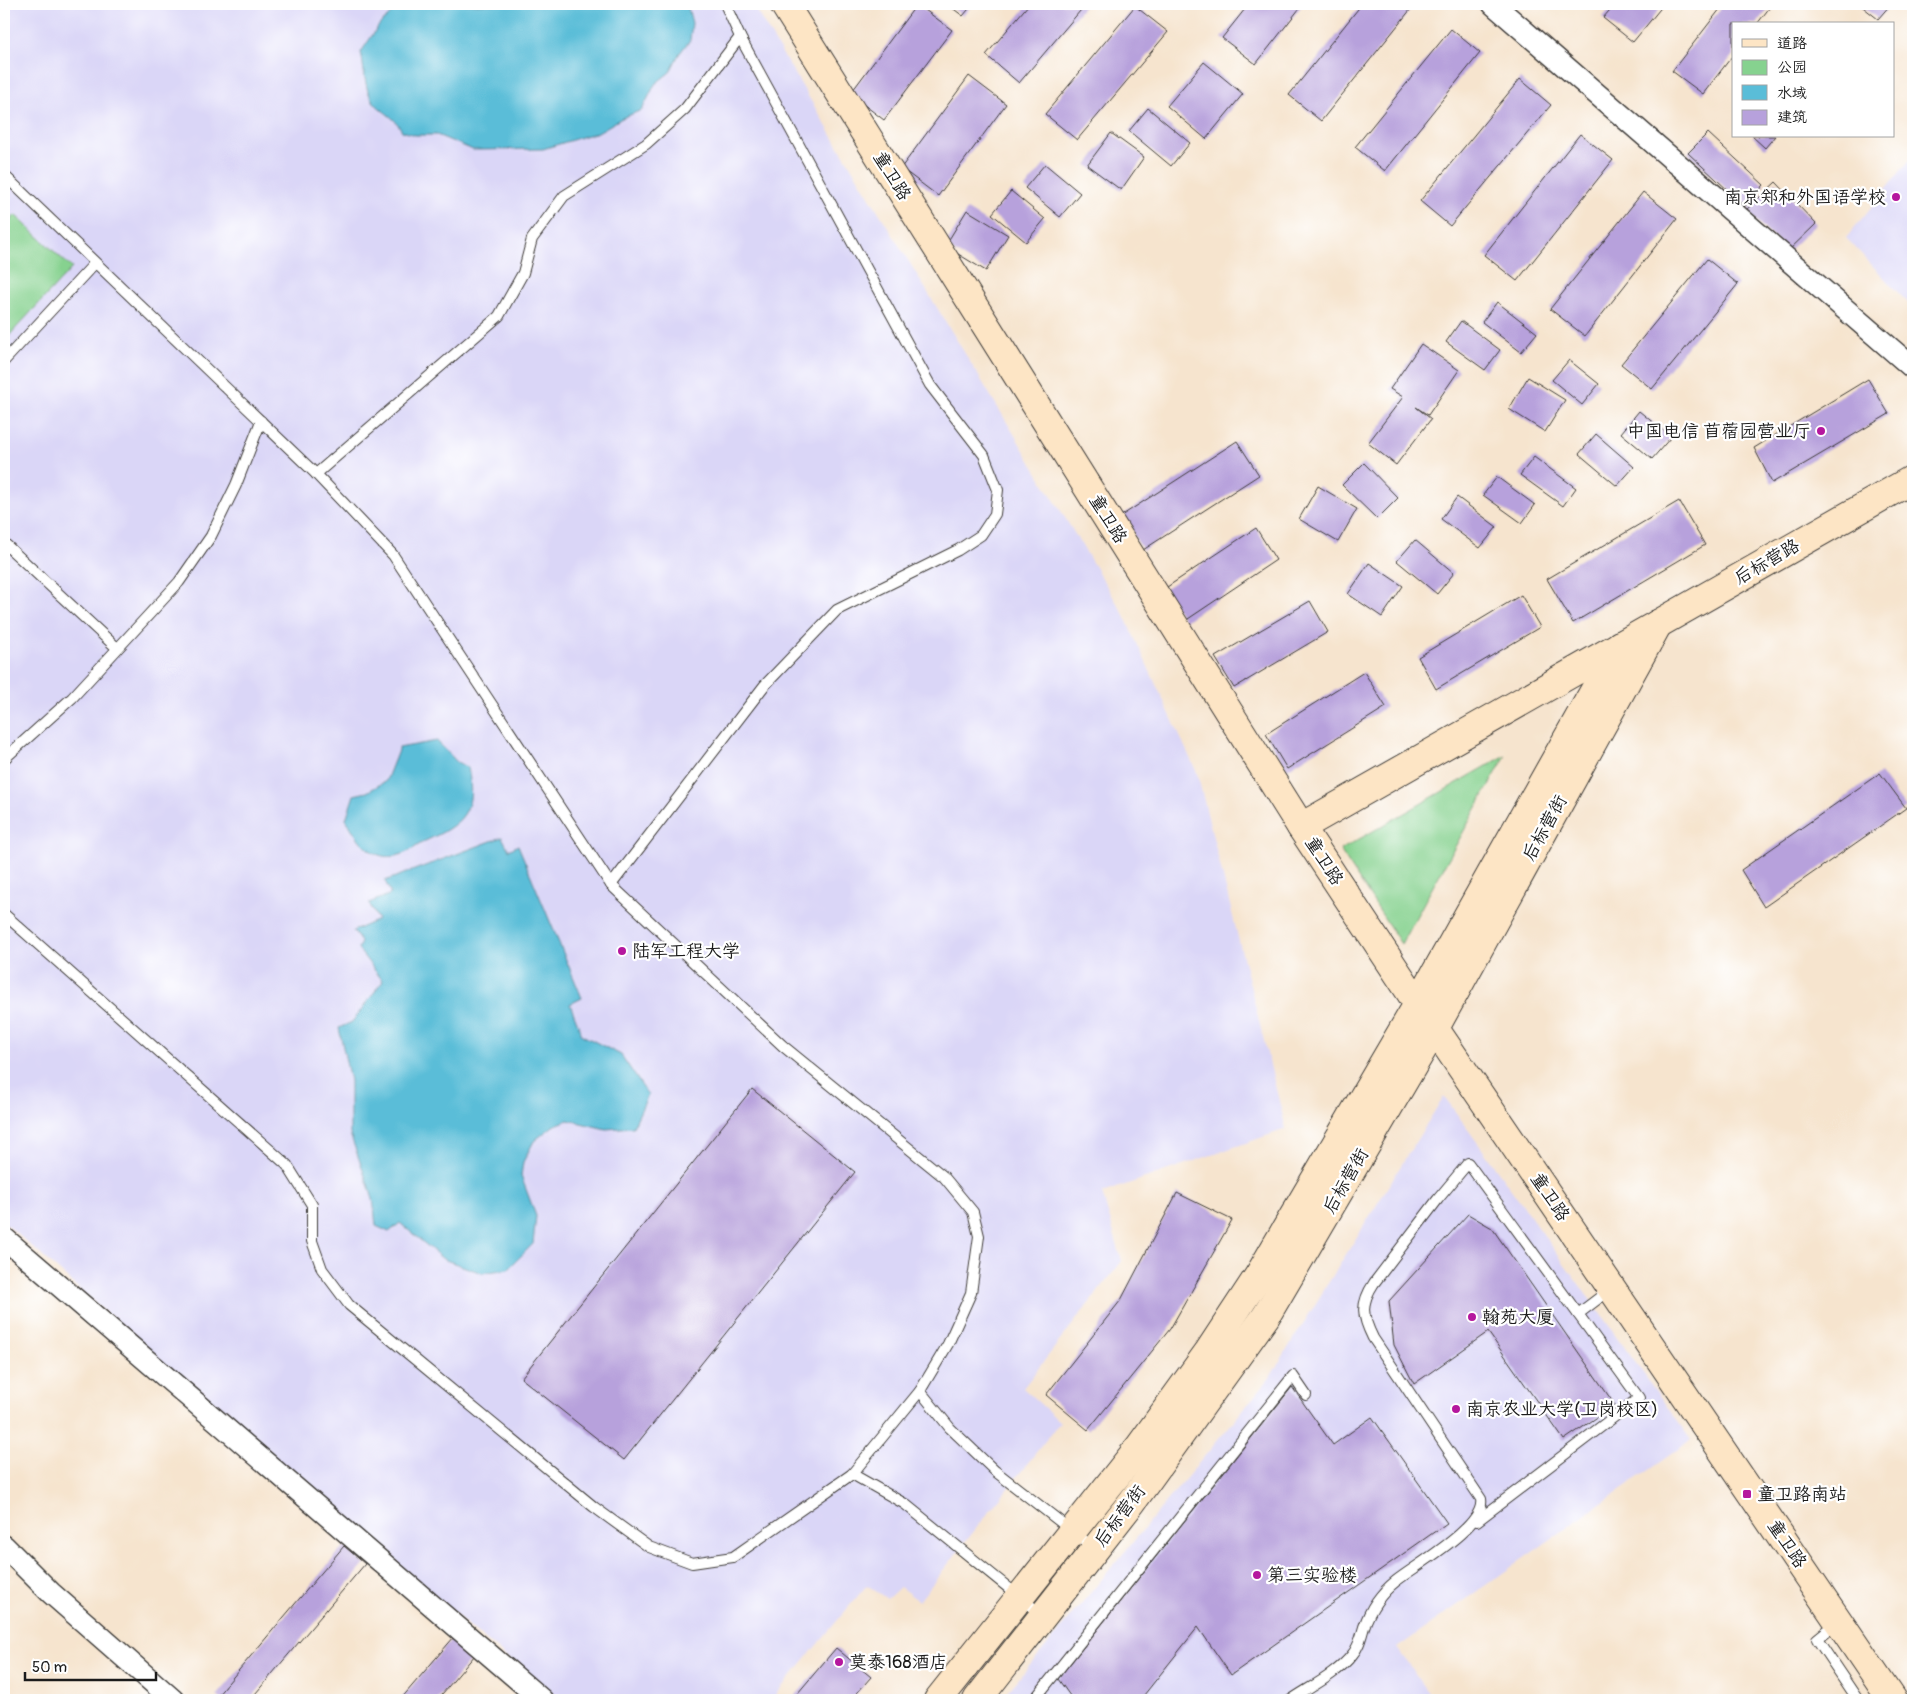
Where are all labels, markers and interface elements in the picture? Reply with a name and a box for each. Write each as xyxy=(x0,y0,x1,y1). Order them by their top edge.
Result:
legend xyxy=(1732,22,1894,138)
text: 道路 xyxy=(1777,34,1807,53)
text: 公园 xyxy=(1777,58,1807,77)
text: 水域 xyxy=(1777,84,1807,103)
text: 建筑 xyxy=(1777,108,1807,127)
street label: 童卫路 xyxy=(868,147,916,205)
place label: 南京郑和外国语学校 xyxy=(1724,186,1886,209)
marker: 南京郑和外国语学校 xyxy=(1890,191,1902,203)
place label: 中国电信 苜蓿园营业厅 xyxy=(1627,420,1811,443)
marker: 中国电信 苜蓿园营业厅 xyxy=(1815,425,1827,437)
street label: 童卫路 xyxy=(1084,490,1132,548)
street label: 后标营路 xyxy=(1730,534,1804,590)
street label: 后标营街 xyxy=(1517,791,1573,865)
street label: 童卫路 xyxy=(1300,832,1348,890)
place label: 陆军工程大学 xyxy=(632,940,740,963)
marker: 陆军工程大学 xyxy=(616,945,628,957)
street label: 后标营街 xyxy=(1318,1144,1374,1218)
street label: 童卫路 xyxy=(1525,1168,1575,1226)
place label: 翰苑大厦 xyxy=(1482,1306,1554,1329)
marker: 翰苑大厦 xyxy=(1466,1311,1478,1323)
place label: 南京农业大学(卫岗校区) xyxy=(1466,1398,1658,1421)
marker: 南京农业大学(卫岗校区) xyxy=(1450,1403,1462,1415)
street label: 后标营街 xyxy=(1089,1480,1151,1552)
place label: 童卫路南站 xyxy=(1757,1483,1847,1506)
marker: 童卫路南站 xyxy=(1741,1488,1753,1500)
street label: 童卫路 xyxy=(1762,1515,1812,1573)
place label: 第三实验楼 xyxy=(1267,1564,1357,1587)
marker: 第三实验楼 xyxy=(1251,1569,1263,1581)
scale bar xyxy=(25,1649,156,1681)
place label: 莫泰168酒店 xyxy=(849,1651,948,1674)
marker: 莫泰168酒店 xyxy=(833,1656,845,1668)
text: 50 m xyxy=(32,1658,67,1677)

